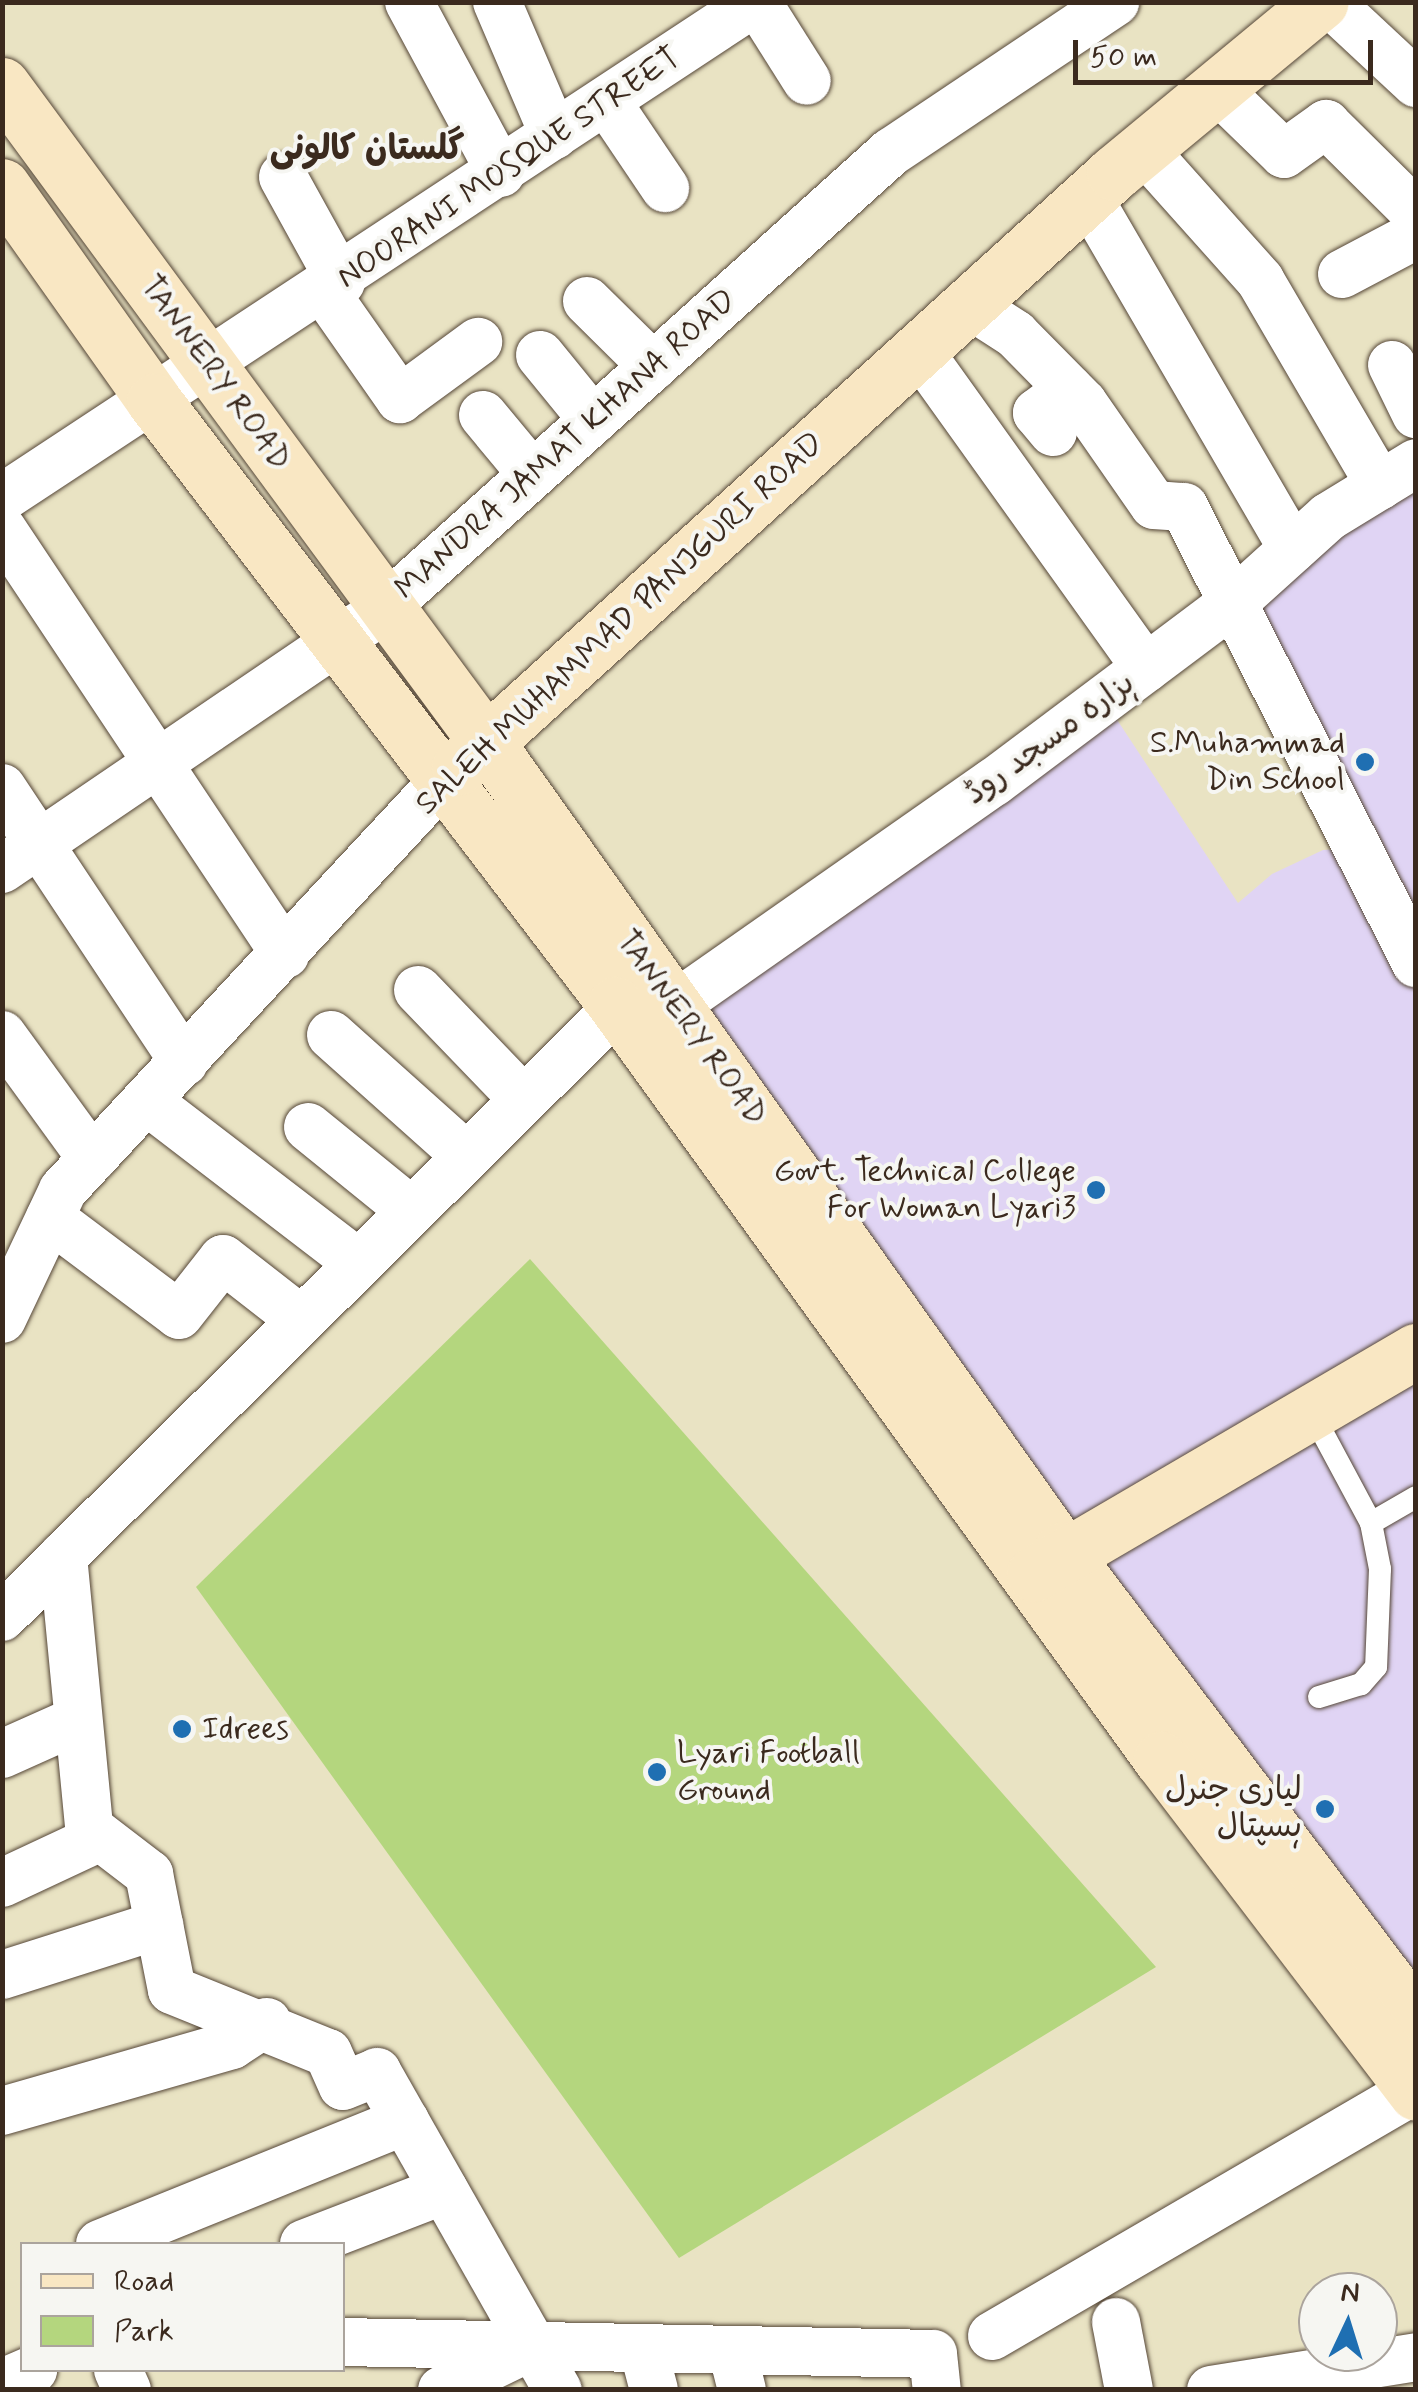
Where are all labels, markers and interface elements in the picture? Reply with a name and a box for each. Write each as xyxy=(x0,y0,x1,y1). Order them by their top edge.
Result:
scale bar xyxy=(1078,20,1378,82)
street label: NOORANI MOSQUE STREET xyxy=(330,38,688,298)
text: 50 m xyxy=(1090,38,1157,77)
district label: گلستان کالونی xyxy=(270,128,464,170)
street label: TANNERY ROAD xyxy=(132,269,298,477)
street label: MANDRA JAMAT KHANA ROAD xyxy=(386,280,746,610)
street label: SALEH MUHAMMAD PANJGURI ROAD xyxy=(412,428,828,820)
street label: ہزارہ مسجد روڈ xyxy=(958,664,1142,814)
place label: S.Muhammad Din School xyxy=(1150,725,1345,800)
marker: S.Muhammad Din School xyxy=(1354,751,1376,773)
street label: TANNERY ROAD xyxy=(608,924,774,1132)
place label: Govt. Technical College For Woman Lyari3 xyxy=(772,1153,1076,1228)
marker: Govt. Technical College For Woman Lyari3 xyxy=(1085,1179,1107,1201)
place label: Idrees xyxy=(202,1710,289,1748)
marker: Idrees xyxy=(171,1718,193,1740)
place label: Lyari Football Ground xyxy=(677,1735,864,1810)
marker: Lyari Football Ground xyxy=(646,1761,668,1783)
place label: لیاری جنرل ہسپتال xyxy=(1165,1772,1302,1847)
marker: لیاری جنرل ہسپتال xyxy=(1312,1796,1338,1822)
legend xyxy=(20,2242,345,2372)
text: Road xyxy=(114,2262,174,2301)
north arrow xyxy=(1298,2272,1398,2372)
text: N xyxy=(1339,2274,1361,2313)
text: Park xyxy=(114,2312,174,2351)

